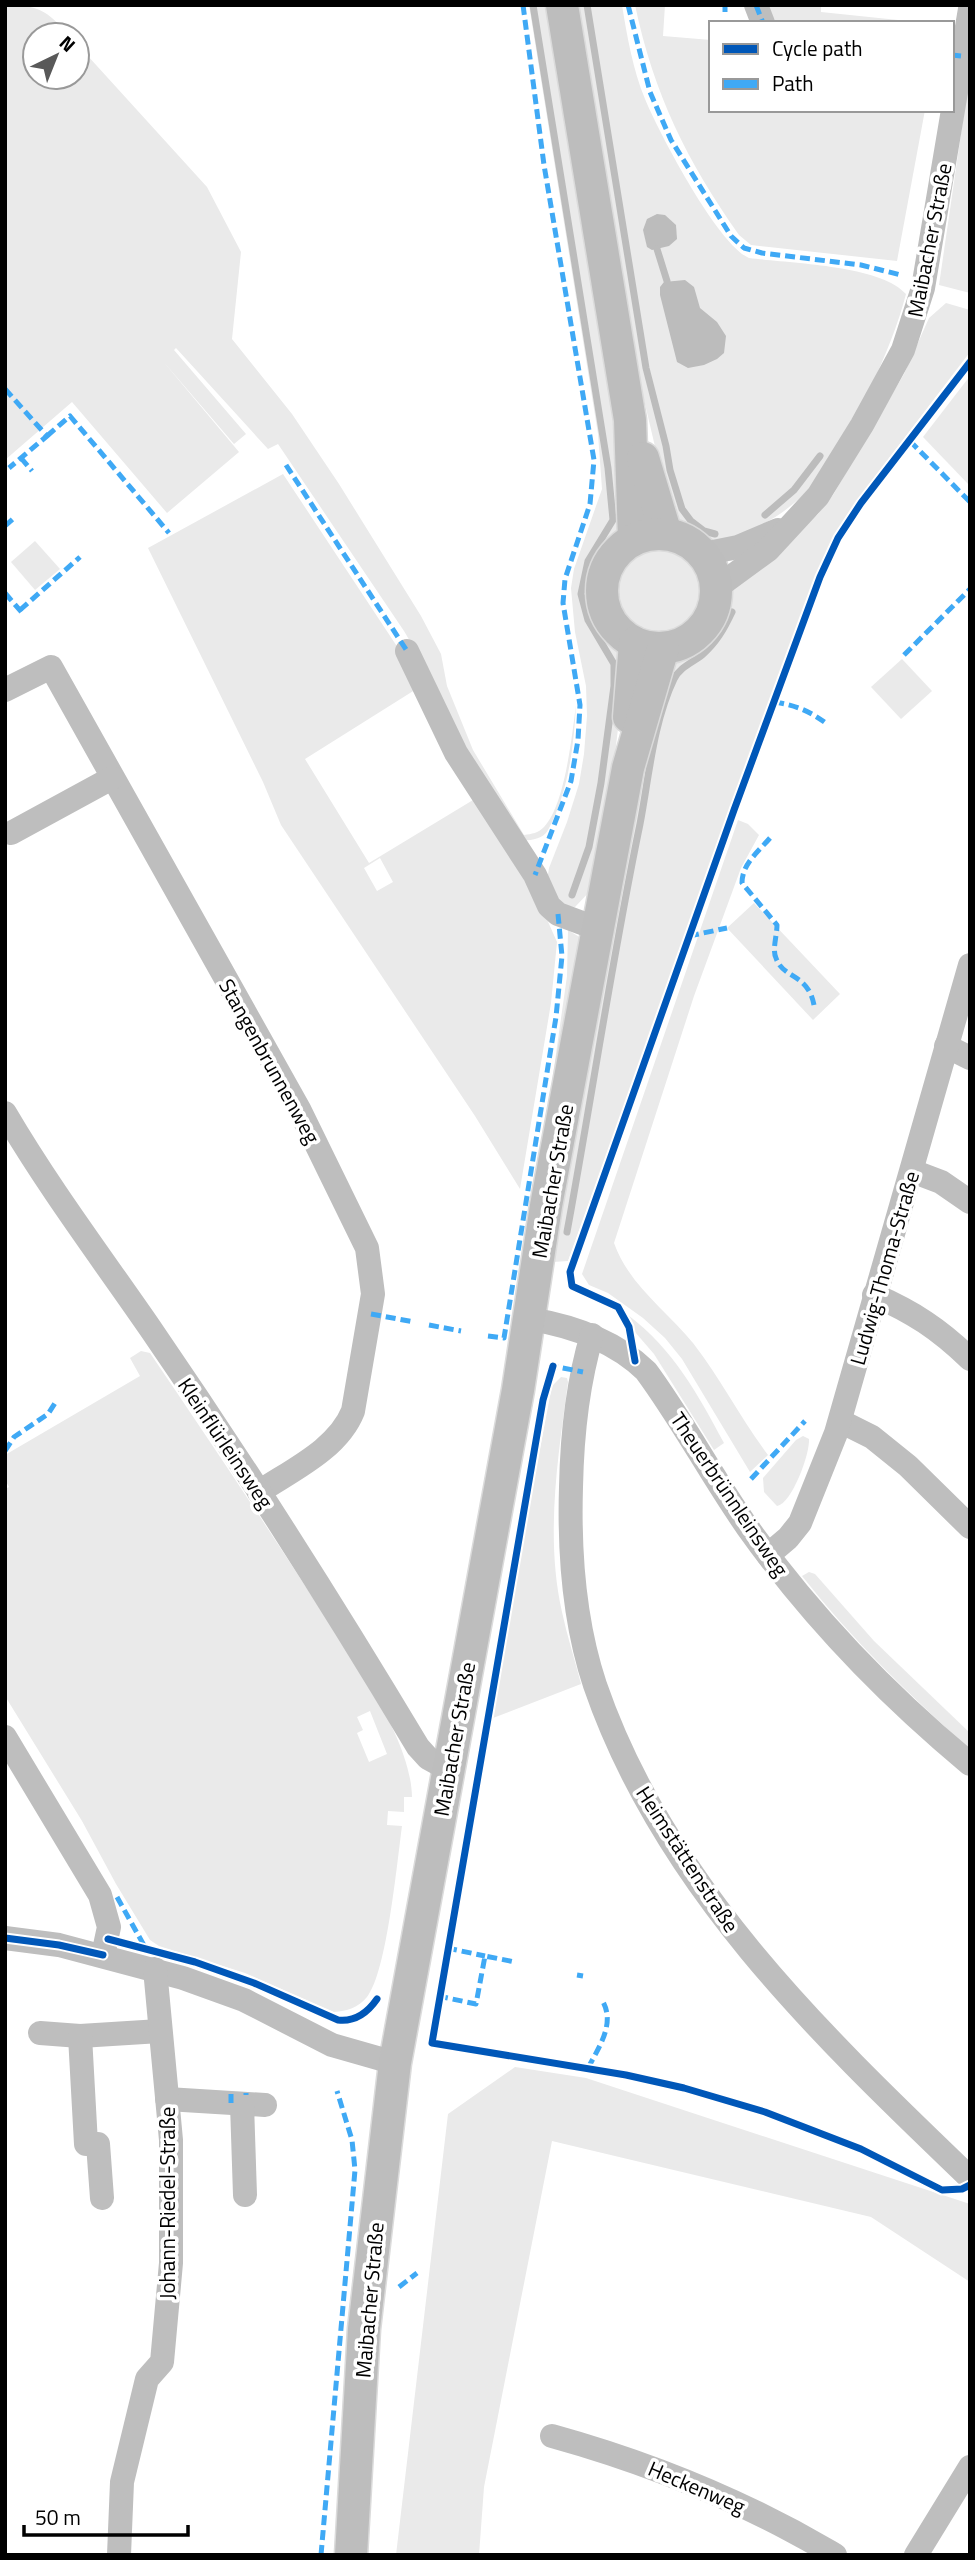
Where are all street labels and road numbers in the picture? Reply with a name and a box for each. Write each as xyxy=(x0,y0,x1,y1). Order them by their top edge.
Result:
street label: Maibacher Straße xyxy=(898,160,960,320)
street label: Stangenbrunnenweg xyxy=(211,973,329,1149)
street label: Maibacher Straße xyxy=(523,1101,581,1261)
street label: Ludwig-Thoma-Straße xyxy=(841,1167,927,1369)
street label: Kleinflürleinsweg xyxy=(170,1371,282,1515)
street label: Theuerbrünnleinsweg xyxy=(663,1405,797,1583)
street label: Maibacher Straße xyxy=(425,1659,483,1819)
street label: Heimstättenstraße xyxy=(629,1780,747,1938)
street label: Johann-Riedel-Straße xyxy=(151,2107,183,2299)
street label: Maibacher Straße xyxy=(346,2221,392,2379)
street label: Heckenweg xyxy=(643,2452,751,2522)

